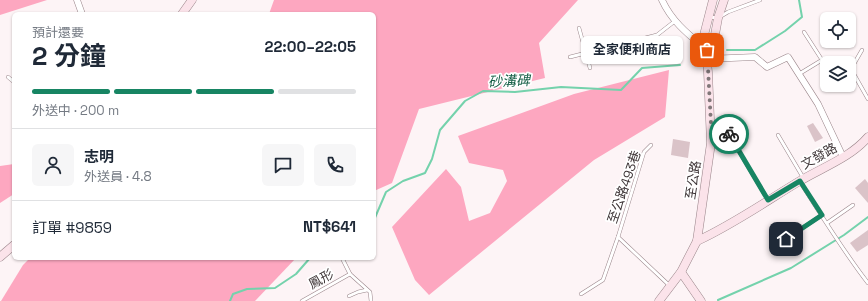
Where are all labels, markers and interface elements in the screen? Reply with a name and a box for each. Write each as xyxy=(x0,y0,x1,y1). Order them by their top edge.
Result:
map controls xyxy=(820,12,856,92)
button: locate xyxy=(820,12,856,48)
text: 預計還要 xyxy=(32,24,84,41)
pin xyxy=(690,33,724,67)
callout: 全家便利商店 xyxy=(581,36,683,64)
text: 22:00–22:05 xyxy=(264,37,356,56)
text: 2 分鐘 xyxy=(32,39,106,73)
icon: bag xyxy=(696,39,718,61)
text: 全家便利商店 xyxy=(593,41,671,58)
button: layers xyxy=(820,56,856,92)
water label: 砂溝碑 xyxy=(488,71,532,91)
text: 外送中 · 200 m xyxy=(32,102,119,119)
courier xyxy=(709,114,749,154)
icon: bike xyxy=(718,123,740,145)
street label: 文發路 xyxy=(798,139,840,173)
button: person xyxy=(32,144,74,186)
button: chat xyxy=(262,144,304,186)
button: phone xyxy=(314,144,356,186)
text: 志明 xyxy=(84,147,114,166)
street label: 至公路493巷 xyxy=(604,148,644,226)
street label: 至公路 xyxy=(682,159,704,201)
text: 外送員 · 4.8 xyxy=(84,168,152,185)
text: NT$641 xyxy=(303,217,356,236)
text: 訂單 #9859 xyxy=(32,218,112,237)
pin xyxy=(769,222,803,256)
icon: home xyxy=(775,228,797,250)
street label: 鳳形 xyxy=(306,265,336,293)

